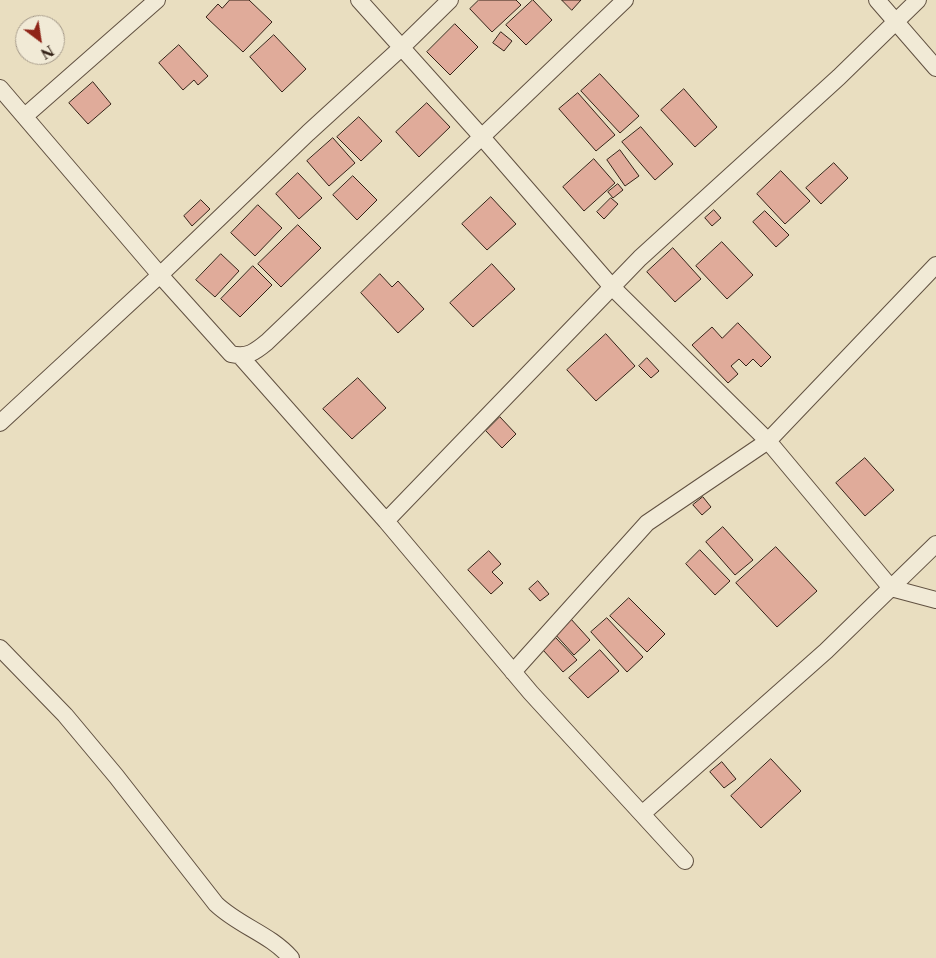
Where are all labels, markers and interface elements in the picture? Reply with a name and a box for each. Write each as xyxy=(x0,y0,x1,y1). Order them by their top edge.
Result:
north arrow xyxy=(15,15,65,65)
text: N xyxy=(37,41,57,63)

